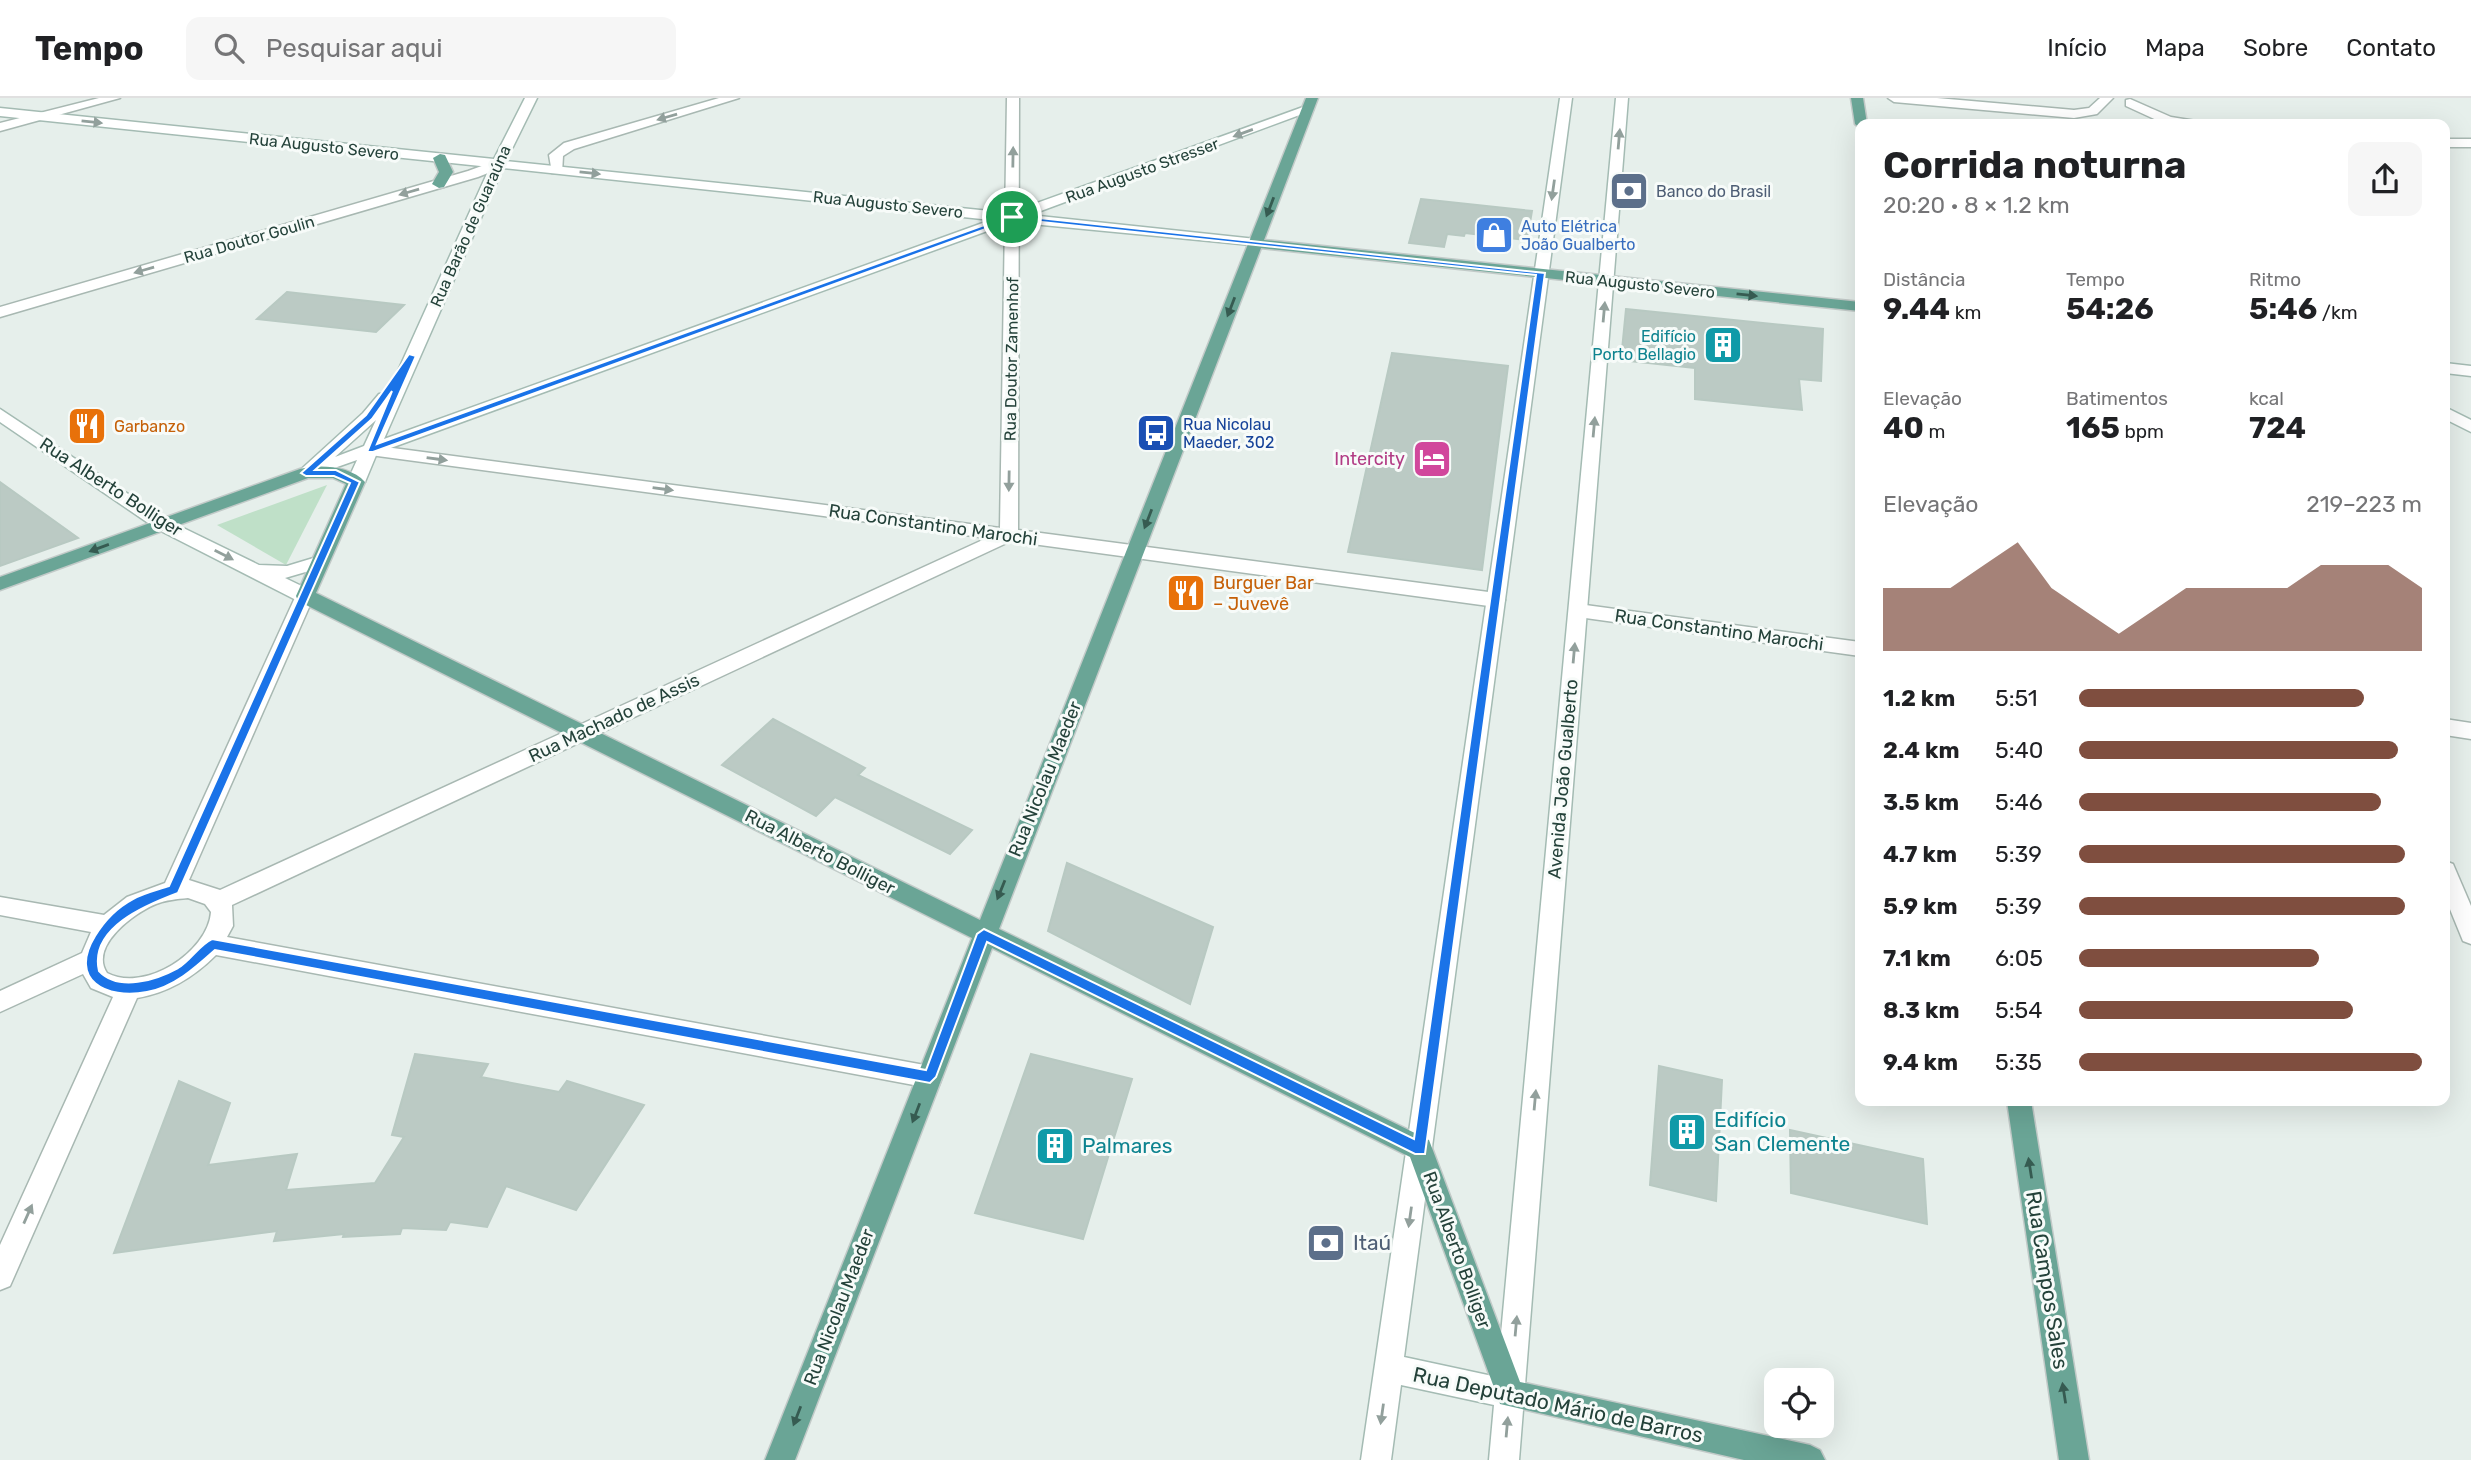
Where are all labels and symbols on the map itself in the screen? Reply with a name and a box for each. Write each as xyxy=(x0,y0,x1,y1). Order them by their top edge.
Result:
one-way arrow xyxy=(656,113,677,123)
one-way arrow xyxy=(81,117,103,128)
one-way arrow xyxy=(1232,128,1253,139)
one-way arrow xyxy=(1613,128,1624,150)
street label: Rua Augusto Severo xyxy=(248,129,400,164)
street label: Rua Augusto Stresser xyxy=(1063,134,1221,207)
street label: Rua Barão de Guaraúna xyxy=(426,142,515,310)
one-way arrow xyxy=(1007,146,1018,168)
one-way arrow xyxy=(579,168,601,179)
bank icon: Banco do Brasil xyxy=(1608,170,1650,212)
one-way arrow xyxy=(1547,179,1558,201)
place label: Banco do Brasil xyxy=(1656,182,1771,201)
street label: Rua Augusto Severo xyxy=(812,187,964,222)
pin xyxy=(982,187,1042,247)
one-way arrow xyxy=(399,188,420,198)
one-way arrow xyxy=(1264,197,1275,218)
street label: Rua Doutor Goulin xyxy=(182,212,317,267)
shop icon: Auto Elétrica João Gualberto xyxy=(1473,214,1515,256)
place label: Auto Elétrica João Gualberto xyxy=(1521,217,1636,254)
one-way arrow xyxy=(133,265,154,275)
street label: Rua Augusto Severo xyxy=(1564,267,1716,302)
street label: Rua Doutor Zamenhof xyxy=(1001,276,1022,441)
one-way arrow xyxy=(1736,290,1758,301)
one-way arrow xyxy=(1225,297,1236,318)
one-way arrow xyxy=(1598,300,1609,322)
building icon: Edifício Porto Bellagio xyxy=(1702,324,1744,366)
place label: Edifício Porto Bellagio xyxy=(1592,327,1696,364)
restaurant icon: Garbanzo xyxy=(66,405,108,447)
bus stop icon: Rua Nicolau Maeder, 302 xyxy=(1135,412,1177,454)
place label: Rua Nicolau Maeder, 302 xyxy=(1183,415,1274,452)
one-way arrow xyxy=(1589,415,1600,437)
place label: Garbanzo xyxy=(114,417,185,436)
street label: Rua Alberto Bolliger xyxy=(36,433,187,541)
hotel icon: Intercity xyxy=(1411,438,1453,480)
place label: Intercity xyxy=(1334,448,1405,470)
one-way arrow xyxy=(427,453,449,464)
one-way arrow xyxy=(1003,470,1015,492)
one-way arrow xyxy=(652,484,674,495)
street label: Rua Constantino Marochi xyxy=(827,499,1039,551)
one-way arrow xyxy=(1143,509,1154,530)
one-way arrow xyxy=(88,543,109,554)
one-way arrow xyxy=(214,550,234,561)
restaurant icon: Burguer Bar – Juvevê xyxy=(1165,572,1207,614)
place label: Burguer Bar – Juvevê xyxy=(1213,572,1314,615)
street label: Rua Constantino Marochi xyxy=(1613,604,1825,656)
one-way arrow xyxy=(1569,642,1580,664)
street label: Rua Machado de Assis xyxy=(525,669,703,767)
street label: Avenida João Gualberto xyxy=(1543,678,1583,880)
street label: Rua Nicolau Maeder xyxy=(1004,698,1086,860)
street label: Rua Alberto Bolliger xyxy=(741,805,899,899)
one-way arrow xyxy=(996,879,1007,900)
one-way arrow xyxy=(1530,1088,1541,1110)
one-way arrow xyxy=(910,1102,921,1123)
place label: Edifício San Clemente xyxy=(1714,1107,1850,1156)
building icon: Edifício San Clemente xyxy=(1666,1111,1708,1153)
building icon: Palmares xyxy=(1034,1125,1076,1167)
place label: Palmares xyxy=(1082,1133,1172,1158)
one-way arrow xyxy=(2024,1157,2035,1179)
street label: Rua Alberto Bolliger xyxy=(1418,1168,1496,1332)
street label: Rua Campos Sales xyxy=(2021,1189,2074,1371)
one-way arrow xyxy=(22,1204,34,1224)
one-way arrow xyxy=(1405,1206,1416,1228)
bank icon: Itaú xyxy=(1305,1222,1347,1264)
street label: Rua Nicolau Maeder xyxy=(799,1226,879,1388)
place label: Itaú xyxy=(1353,1230,1391,1255)
one-way arrow xyxy=(1511,1315,1522,1337)
street label: Rua Deputado Mário de Barros xyxy=(1411,1362,1706,1448)
one-way arrow xyxy=(2058,1381,2069,1403)
one-way arrow xyxy=(1377,1403,1388,1425)
one-way arrow xyxy=(791,1405,802,1426)
one-way arrow xyxy=(1502,1416,1513,1438)

